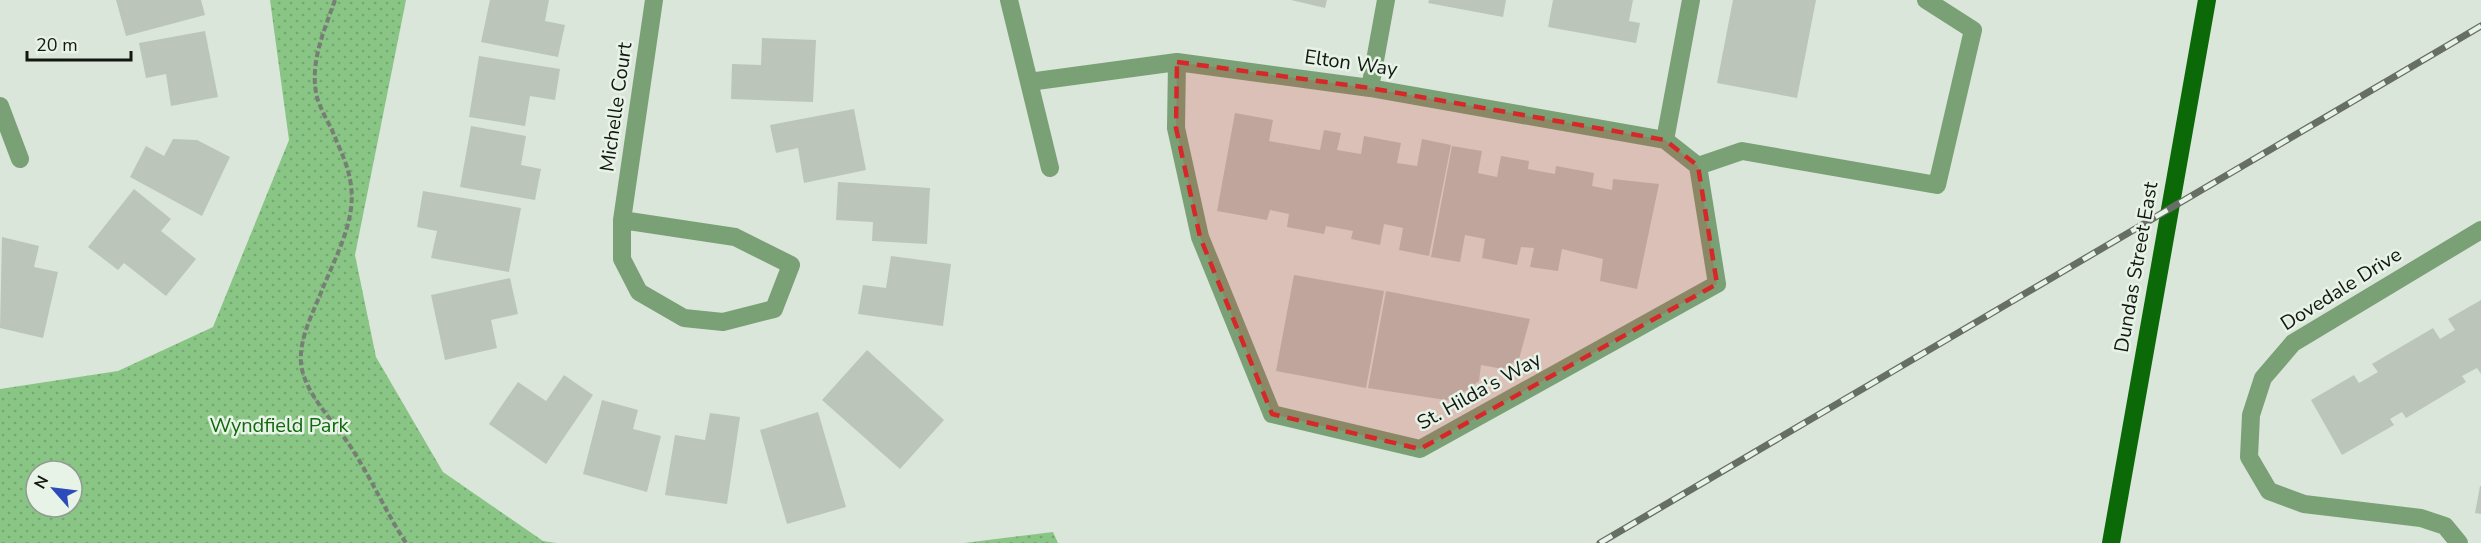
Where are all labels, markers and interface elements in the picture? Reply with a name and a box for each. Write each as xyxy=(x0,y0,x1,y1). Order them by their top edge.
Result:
scale bar xyxy=(27,24,130,62)
text: 20 m xyxy=(36,33,78,57)
street label: Michelle Court xyxy=(594,40,639,173)
street label: Elton Way xyxy=(1303,43,1400,83)
street label: Dundas Street East xyxy=(2108,179,2164,354)
street label: Dovedale Drive xyxy=(2275,241,2407,337)
street label: St. Hilda's Way xyxy=(1412,345,1547,436)
park label: Wyndfield Park xyxy=(209,412,350,439)
north arrow xyxy=(24,459,84,519)
text: N xyxy=(29,472,54,493)

